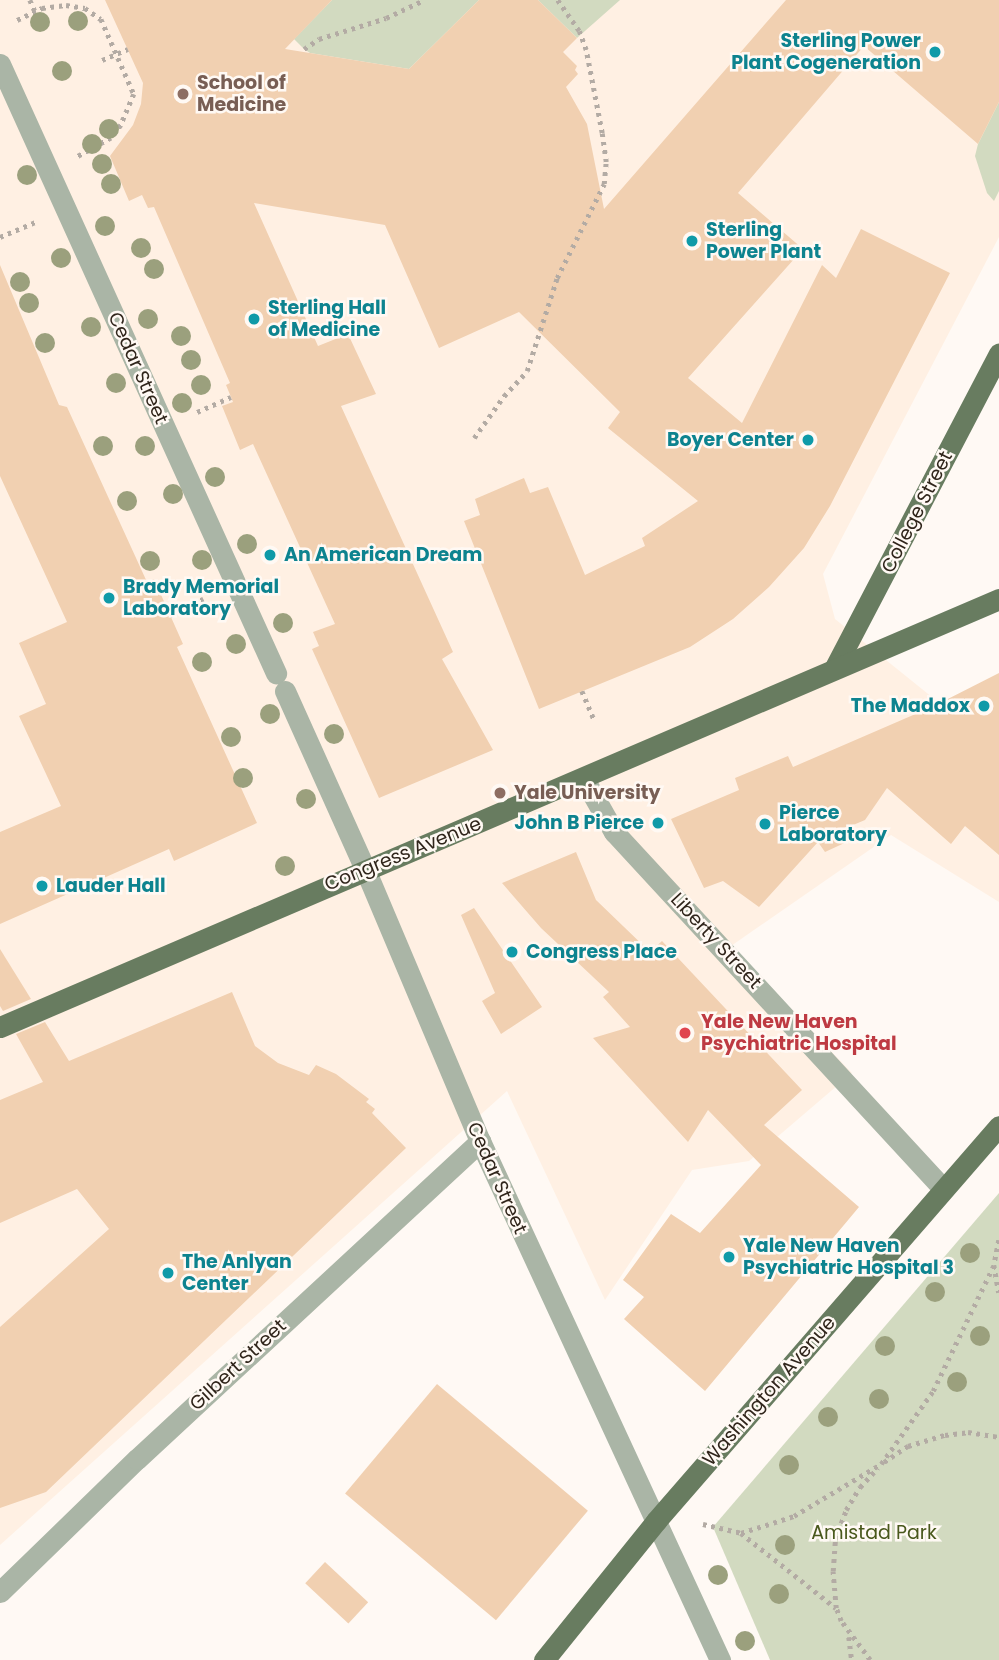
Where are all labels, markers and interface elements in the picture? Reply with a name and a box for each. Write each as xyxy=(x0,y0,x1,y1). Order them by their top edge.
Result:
place label: Sterling Power Plant Cogeneration xyxy=(731,30,921,74)
marker: Sterling Power Plant Cogeneration xyxy=(927,44,943,60)
place label: School of Medicine xyxy=(197,72,286,116)
marker: School of Medicine xyxy=(175,86,191,102)
place label: Sterling Power Plant xyxy=(706,219,821,263)
marker: Sterling Power Plant xyxy=(684,233,700,249)
place label: Sterling Hall of Medicine xyxy=(268,297,386,341)
street label: Cedar Street xyxy=(103,309,173,427)
marker: Sterling Hall of Medicine xyxy=(246,311,262,327)
place label: Boyer Center xyxy=(667,429,794,451)
marker: Boyer Center xyxy=(800,432,816,448)
street label: College Street xyxy=(877,447,957,577)
place label: An American Dream xyxy=(284,544,482,566)
marker: An American Dream xyxy=(262,547,278,563)
place label: Brady Memorial Laboratory xyxy=(123,576,279,620)
marker: Brady Memorial Laboratory xyxy=(101,590,117,606)
place label: The Maddox xyxy=(851,695,970,717)
marker: The Maddox xyxy=(976,698,992,714)
place label: Yale University xyxy=(514,782,660,804)
marker: Yale University xyxy=(492,785,508,801)
place label: Pierce Laboratory xyxy=(779,802,887,846)
street label: Congress Avenue xyxy=(321,812,485,896)
place label: John B Pierce xyxy=(514,812,644,834)
marker: John B Pierce xyxy=(650,815,666,831)
marker: Pierce Laboratory xyxy=(757,816,773,832)
place label: Lauder Hall xyxy=(56,875,166,897)
marker: Lauder Hall xyxy=(34,878,50,894)
street label: Liberty Street xyxy=(666,888,766,994)
place label: Congress Place xyxy=(526,941,677,963)
marker: Congress Place xyxy=(504,944,520,960)
place label: Yale New Haven Psychiatric Hospital xyxy=(701,1011,897,1055)
marker: Yale New Haven Psychiatric Hospital xyxy=(675,1023,695,1043)
street label: Cedar Street xyxy=(462,1119,532,1237)
place label: Yale New Haven Psychiatric Hospital 3 xyxy=(743,1235,954,1279)
marker: Yale New Haven Psychiatric Hospital 3 xyxy=(721,1249,737,1265)
place label: The Anlyan Center xyxy=(182,1251,292,1295)
marker: The Anlyan Center xyxy=(160,1265,176,1281)
street label: Washington Avenue xyxy=(698,1312,840,1470)
street label: Gilbert Street xyxy=(185,1315,291,1415)
park label: Amistad Park xyxy=(811,1522,937,1544)

